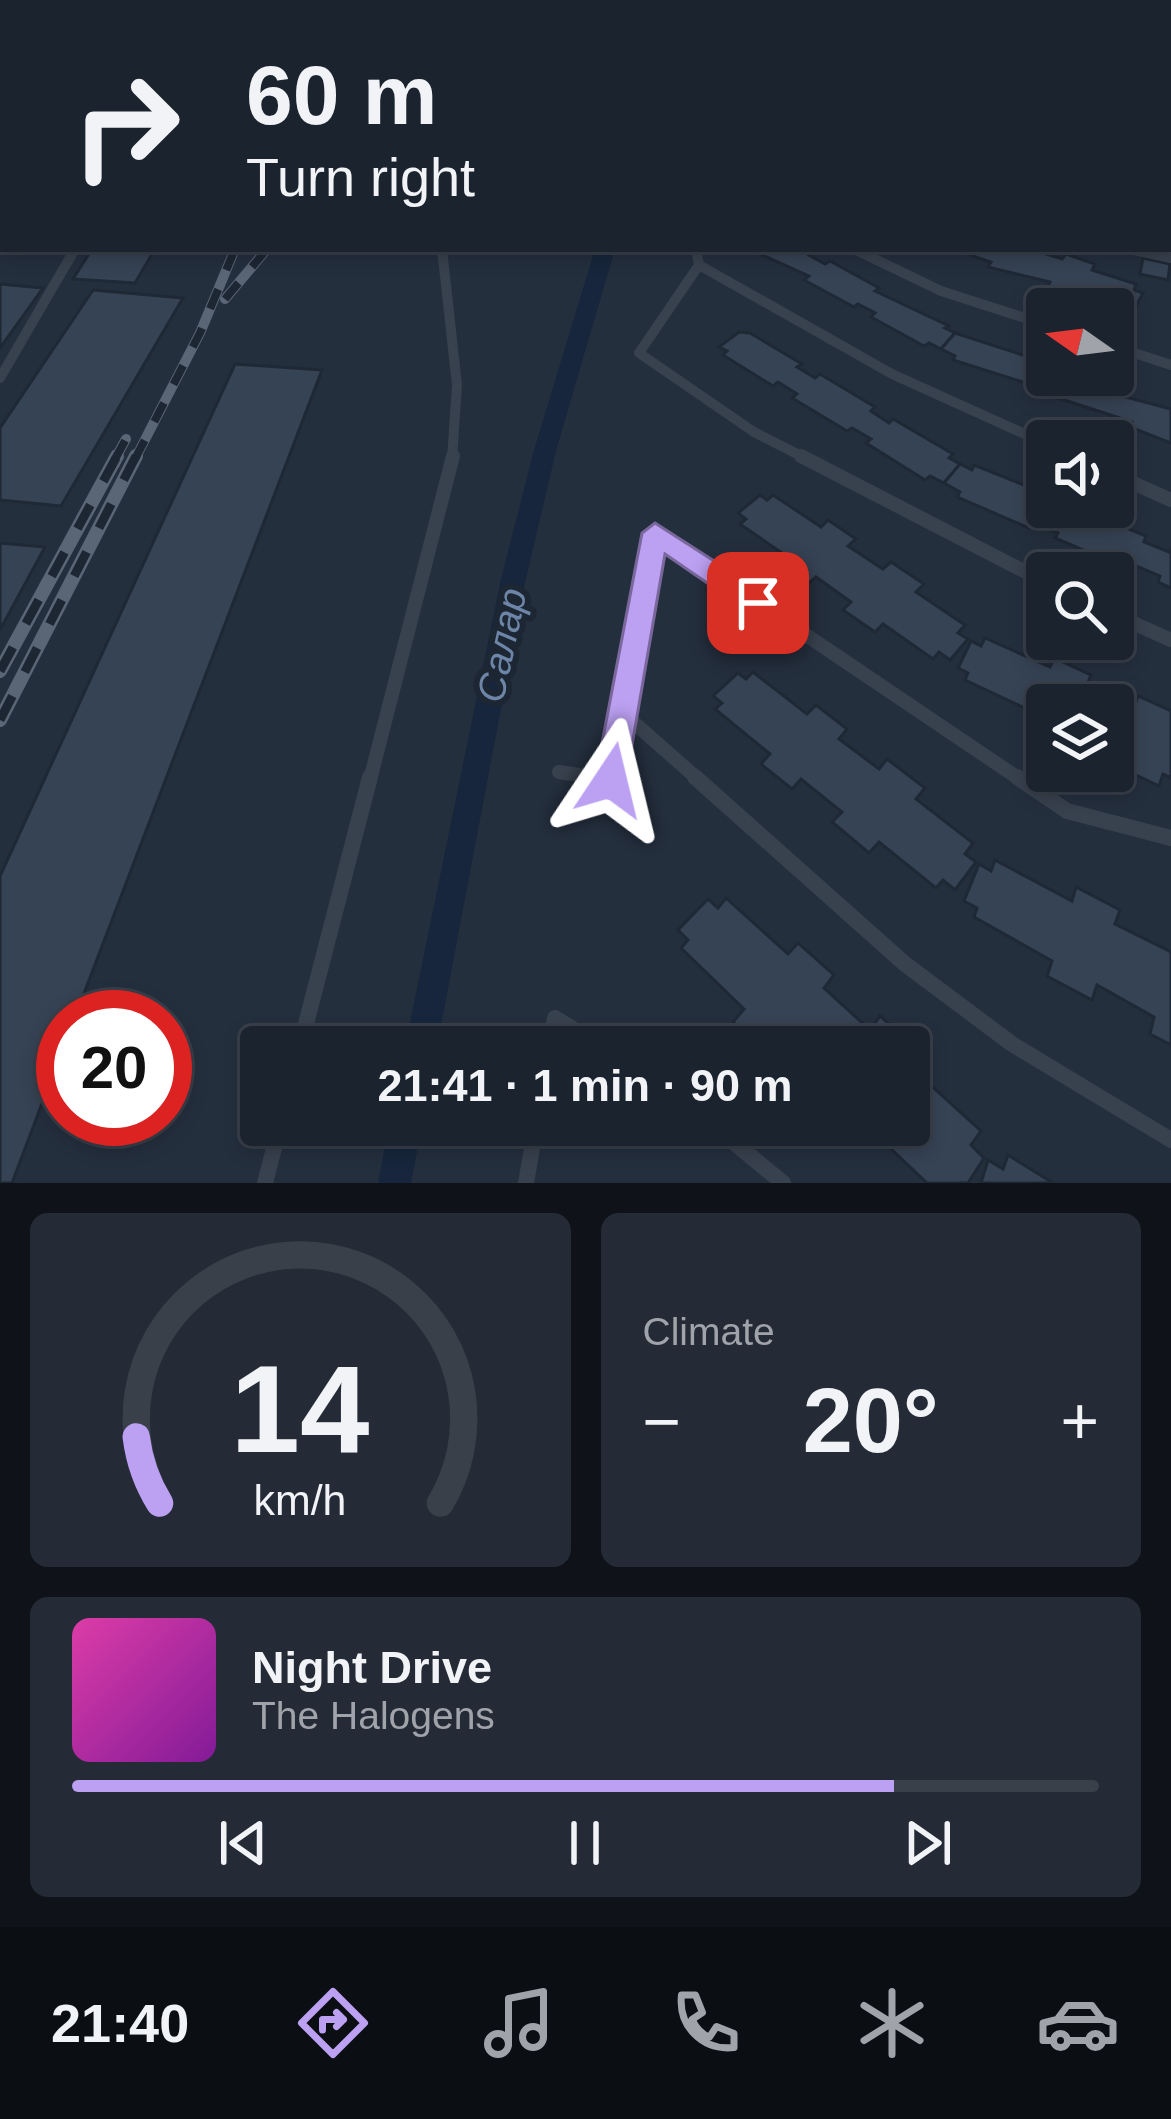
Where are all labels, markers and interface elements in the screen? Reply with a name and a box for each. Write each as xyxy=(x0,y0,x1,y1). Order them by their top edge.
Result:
icon: right xyxy=(48,48,204,204)
text: 60 m xyxy=(246,48,437,142)
text: Turn right xyxy=(246,147,475,207)
north arrow xyxy=(1026,288,1134,396)
map controls xyxy=(1026,288,1134,792)
button: sound xyxy=(1026,420,1134,528)
pin xyxy=(707,552,809,654)
button: search xyxy=(1026,552,1134,660)
icon: arrive xyxy=(725,570,791,636)
water label: Салар xyxy=(468,584,534,706)
button: layers xyxy=(1026,684,1134,792)
position arrow xyxy=(548,717,674,843)
speed limit sign: 20 xyxy=(36,990,192,1146)
text: 21:41 · 1 min · 90 m xyxy=(377,1060,793,1111)
text: Climate xyxy=(643,1310,775,1353)
text: 14 xyxy=(231,1339,370,1478)
text: 20° xyxy=(803,1371,939,1471)
text: − xyxy=(643,1384,681,1458)
text: + xyxy=(1060,1384,1099,1458)
text: km/h xyxy=(254,1476,347,1524)
text: Night Drive xyxy=(252,1642,492,1693)
text: The Halogens xyxy=(252,1694,495,1737)
icon: previous xyxy=(210,1810,276,1876)
icon: pause xyxy=(552,1810,618,1876)
icon: next xyxy=(895,1810,961,1876)
icon: directions xyxy=(291,1981,375,2065)
icon: music xyxy=(477,1981,561,2065)
icon: phone xyxy=(664,1981,748,2065)
icon: climate xyxy=(850,1981,934,2065)
icon: car xyxy=(1036,1981,1120,2065)
text: 21:40 xyxy=(51,1993,189,2053)

